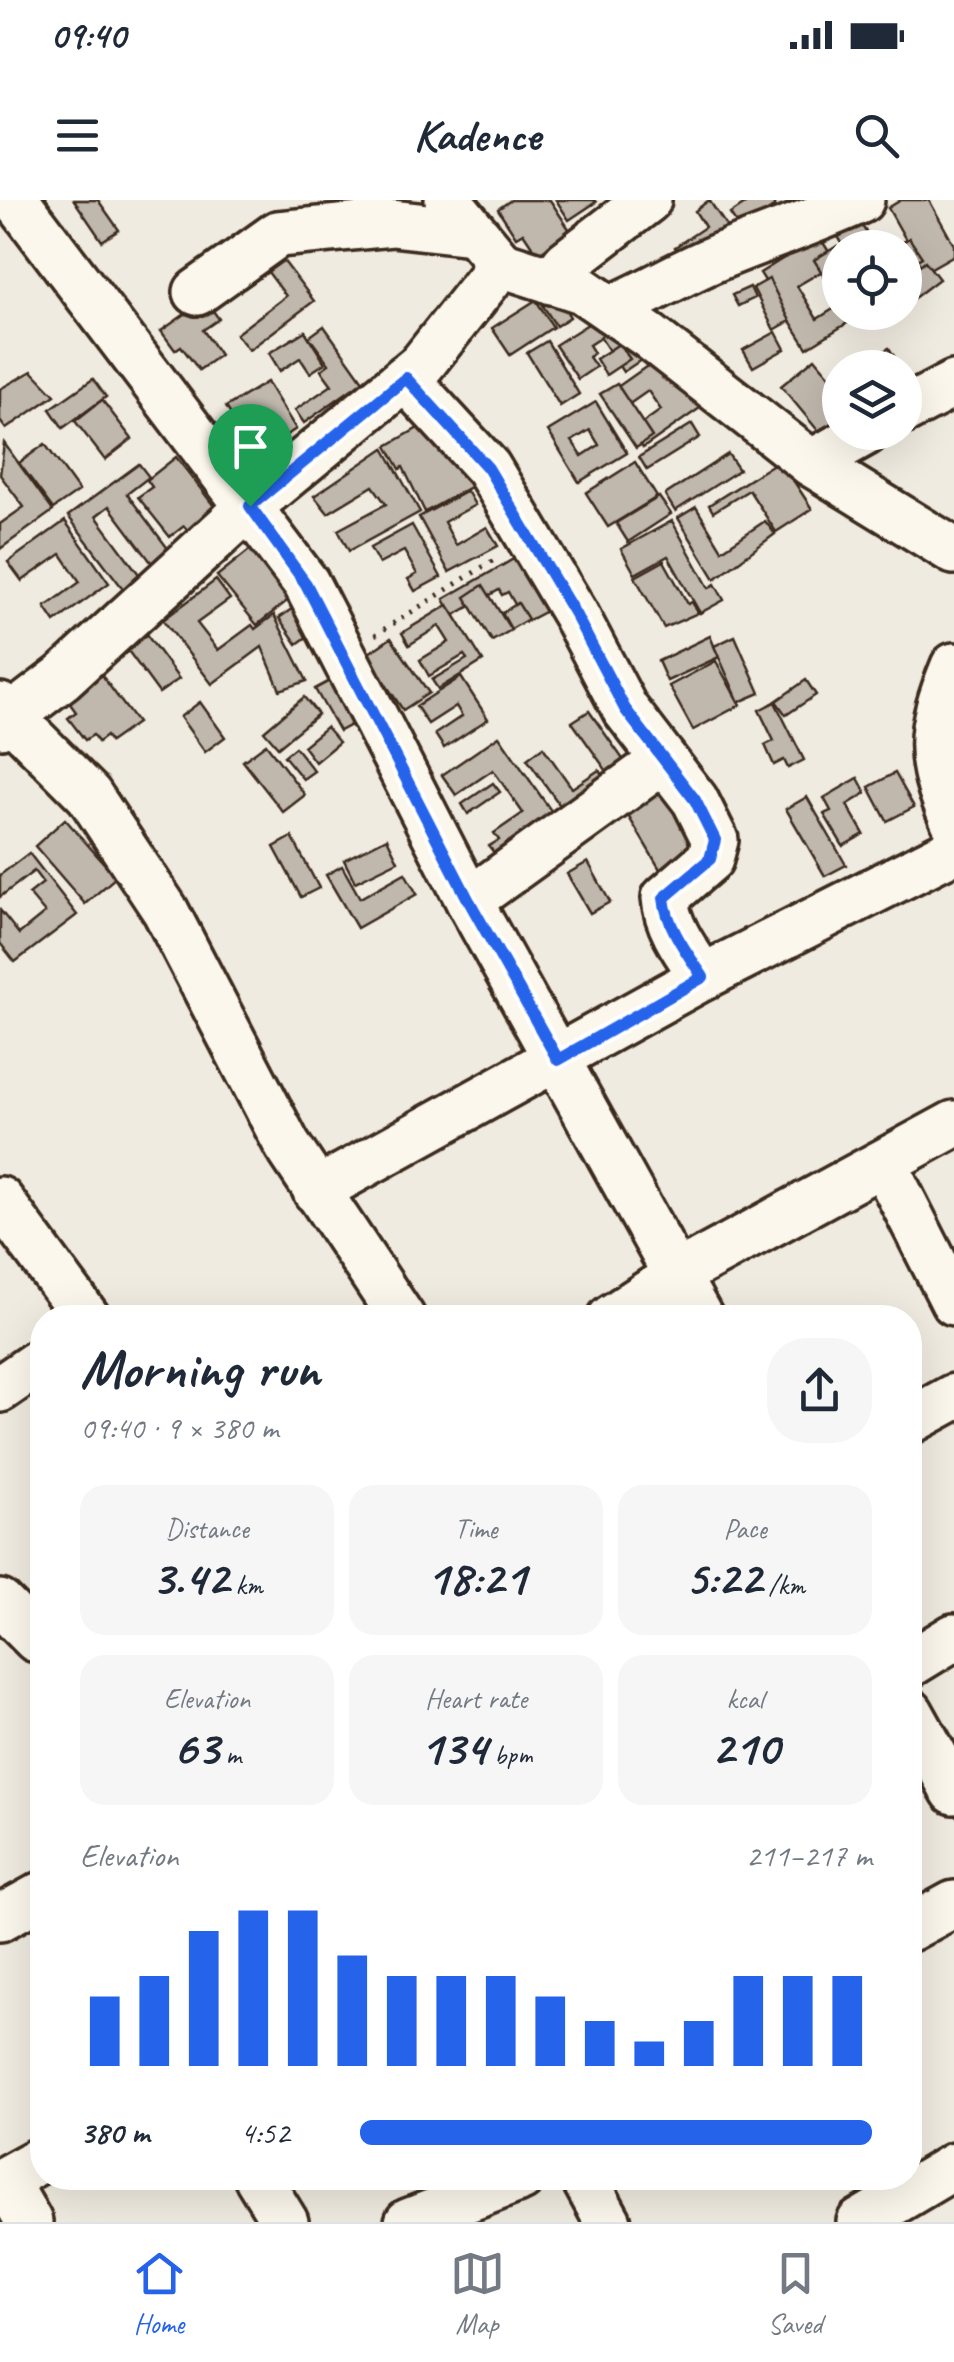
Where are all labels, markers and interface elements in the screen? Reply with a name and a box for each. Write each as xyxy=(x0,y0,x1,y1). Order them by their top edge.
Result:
text: 09:40 xyxy=(50,12,125,59)
text: Kadence xyxy=(413,107,541,164)
icon: menu xyxy=(50,108,105,163)
icon: search xyxy=(849,108,904,163)
map controls xyxy=(822,230,922,450)
button: locate xyxy=(822,230,922,330)
button: layers xyxy=(822,350,922,450)
pin xyxy=(208,404,293,507)
icon: arrive xyxy=(223,419,278,474)
text: Morning run xyxy=(80,1334,320,1404)
button: share xyxy=(767,1338,872,1443)
text: 09:40 · 9 × 380 m xyxy=(80,1407,278,1448)
text: Distance xyxy=(165,1511,249,1546)
text: Time xyxy=(455,1511,497,1546)
text: Pace xyxy=(723,1511,767,1546)
text: 3.42 xyxy=(151,1546,229,1609)
text: 18:21 xyxy=(426,1546,526,1609)
text: 5:22 xyxy=(685,1546,762,1609)
text: km xyxy=(229,1567,263,1602)
text: /km xyxy=(762,1567,805,1602)
text: Elevation xyxy=(164,1681,250,1716)
text: Heart rate xyxy=(425,1681,527,1716)
text: kcal xyxy=(726,1681,764,1716)
text: 63 xyxy=(173,1716,219,1779)
text: 134 xyxy=(420,1716,487,1779)
text: 210 xyxy=(711,1716,779,1779)
text: m xyxy=(219,1737,241,1772)
text: bpm xyxy=(487,1737,532,1772)
text: Elevation xyxy=(80,1835,178,1876)
text: 211–217 m xyxy=(746,1835,872,1876)
text: 380 m xyxy=(80,2112,149,2153)
text: 4:52 xyxy=(240,2112,290,2153)
tab: Home xyxy=(132,2246,187,2341)
tab: Map xyxy=(450,2246,505,2341)
tab: Saved xyxy=(768,2246,823,2341)

